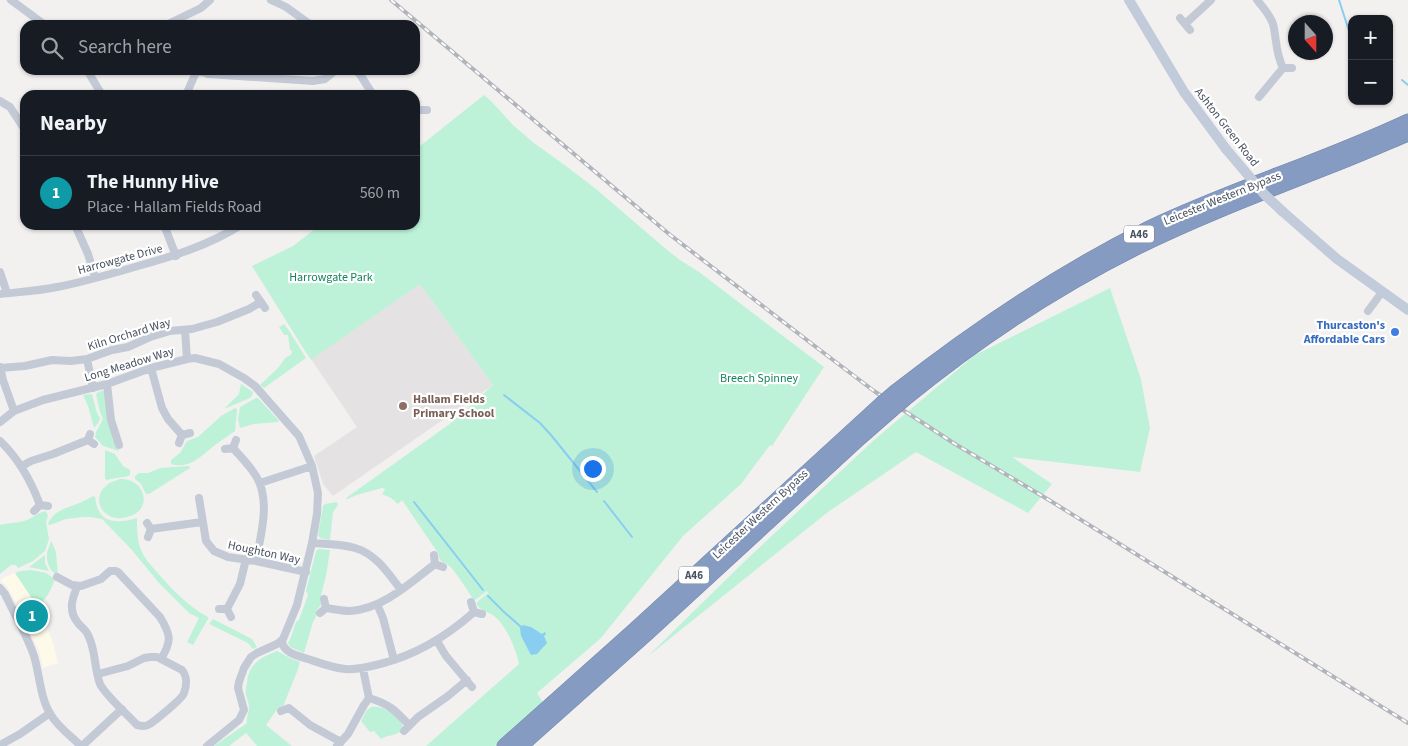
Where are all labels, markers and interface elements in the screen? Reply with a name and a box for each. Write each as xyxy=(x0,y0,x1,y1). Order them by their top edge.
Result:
north arrow xyxy=(1288,15,1333,60)
map controls xyxy=(1348,15,1393,105)
button: + xyxy=(1348,15,1393,60)
search box xyxy=(20,20,420,75)
icon: search xyxy=(38,34,66,62)
text: Search here xyxy=(78,34,172,61)
button: − xyxy=(1348,60,1393,105)
street label: Ashton Green Road xyxy=(1190,84,1263,170)
text: Nearby xyxy=(40,108,107,138)
street label: Leicester Western Bypass xyxy=(1161,167,1283,230)
text: The Hunny Hive xyxy=(87,169,219,196)
text: 1 xyxy=(52,182,60,204)
text: 560 m xyxy=(360,182,400,204)
text: Place · Hallam Fields Road xyxy=(87,196,262,218)
road number: A46 xyxy=(1124,225,1154,242)
street label: Harrowgate Drive xyxy=(76,240,164,279)
park label: Harrowgate Park xyxy=(289,269,373,286)
street label: Kiln Orchard Way xyxy=(86,314,173,355)
place label: Thurcaston's Affordable Cars xyxy=(1303,317,1385,348)
marker: Thurcaston's Affordable Cars xyxy=(1389,326,1401,338)
street label: Long Meadow Way xyxy=(82,343,176,386)
park label: Breech Spinney xyxy=(720,370,798,387)
place label: Hallam Fields Primary School xyxy=(413,391,495,422)
marker: Hallam Fields Primary School xyxy=(397,400,409,412)
your location xyxy=(580,456,606,482)
street label: Leicester Western Bypass xyxy=(709,465,812,563)
street label: Houghton Way xyxy=(226,537,302,569)
road number: A46 xyxy=(679,566,709,584)
pin: 1 xyxy=(16,597,48,635)

